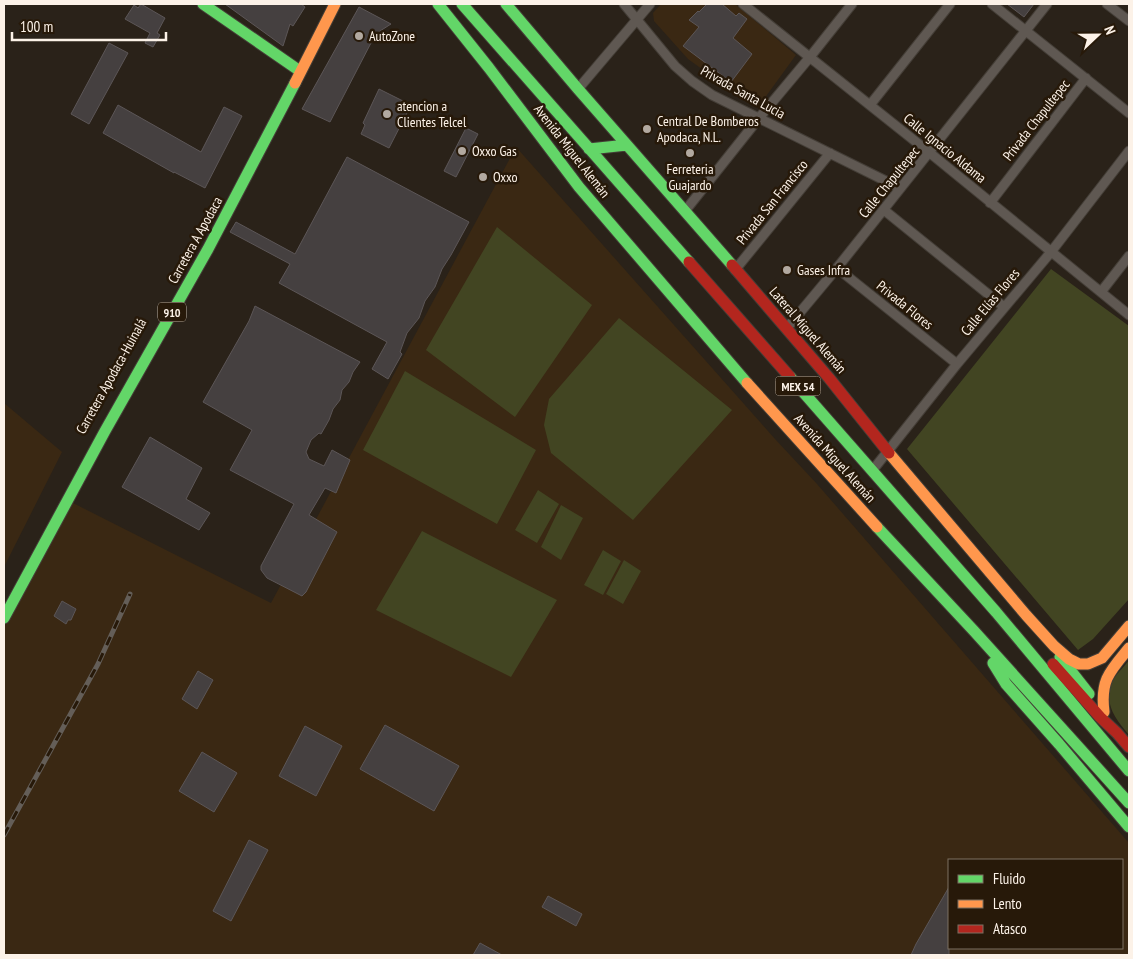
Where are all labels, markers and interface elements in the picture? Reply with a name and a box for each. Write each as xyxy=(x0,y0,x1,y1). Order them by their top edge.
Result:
scale bar xyxy=(12,10,166,42)
north arrow xyxy=(1073,10,1123,60)
text: 100 m xyxy=(20,17,53,36)
text: N xyxy=(1100,23,1120,37)
place label: AutoZone xyxy=(369,27,415,45)
marker: AutoZone xyxy=(353,30,365,42)
street label: Privada Santa Lucia xyxy=(698,61,788,123)
street label: Privada Chapultepec xyxy=(999,76,1073,164)
place label: atencion a Clientes Telcel xyxy=(397,97,467,131)
street label: Avenida Miguel Alemán xyxy=(530,101,614,201)
marker: atencion a Clientes Telcel xyxy=(381,108,393,120)
street label: Calle Ignacio Aldama xyxy=(900,109,990,187)
place label: Central De Bomberos Apodaca, N.L. xyxy=(657,112,759,146)
marker: Central De Bomberos Apodaca, N.L. xyxy=(641,123,653,135)
place label: Oxxo Gas xyxy=(472,142,517,160)
street label: Calle Chapultepec xyxy=(855,143,923,221)
marker: Oxxo Gas xyxy=(456,145,468,157)
marker: Ferreteria Guajardo xyxy=(684,147,696,159)
street label: Privada San Francisco xyxy=(732,156,812,248)
place label: Ferreteria Guajardo xyxy=(666,160,714,194)
place label: Oxxo xyxy=(493,168,518,186)
marker: Oxxo xyxy=(477,171,489,183)
street label: Carretera A Apodaca xyxy=(164,193,226,287)
place label: Gases Infra xyxy=(797,261,850,279)
marker: Gases Infra xyxy=(781,264,793,276)
street label: Calle Elías Flores xyxy=(957,265,1023,339)
street label: Privada Flores xyxy=(873,277,937,334)
street label: Lateral Miguel Alemán xyxy=(766,283,850,377)
road number: 910 xyxy=(158,302,186,322)
street label: Carretera Apodaca-Huinalá xyxy=(72,315,150,437)
road number: MEX 54 xyxy=(776,376,820,396)
street label: Avenida Miguel Alemán xyxy=(790,410,880,506)
legend xyxy=(948,859,1123,949)
text: Fluido xyxy=(993,869,1025,888)
text: Lento xyxy=(993,894,1022,913)
text: Atasco xyxy=(993,919,1027,938)

